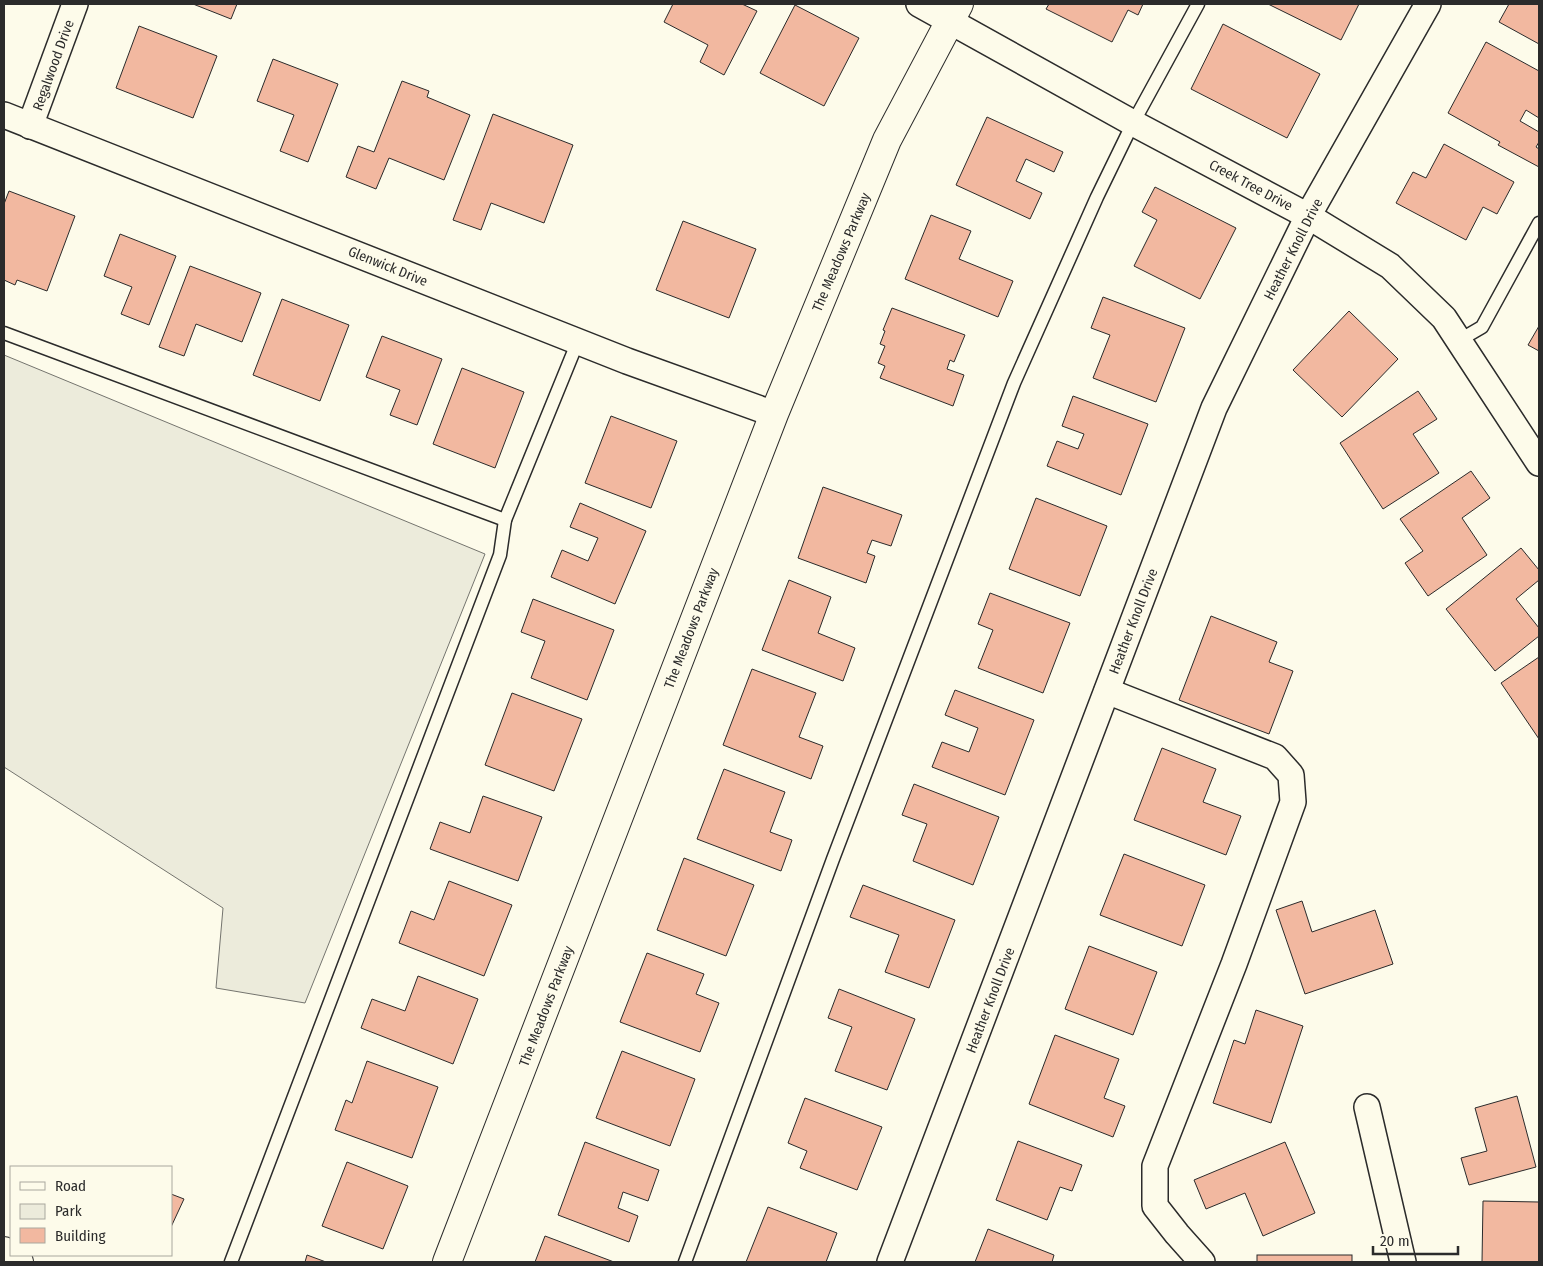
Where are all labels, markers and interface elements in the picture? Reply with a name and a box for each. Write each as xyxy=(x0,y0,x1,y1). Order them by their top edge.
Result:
street label: Regalwood Drive xyxy=(29,17,78,113)
street label: Creek Tree Drive xyxy=(1206,156,1296,215)
street label: The Meadows Parkway xyxy=(809,189,875,314)
street label: Heather Knoll Drive xyxy=(1261,196,1326,303)
street label: Glenwick Drive xyxy=(346,243,430,290)
street label: The Meadows Parkway xyxy=(661,565,723,691)
street label: Heather Knoll Drive xyxy=(1106,566,1161,676)
street label: The Meadows Parkway xyxy=(516,943,578,1069)
street label: Heather Knoll Drive xyxy=(963,945,1018,1055)
legend xyxy=(10,1166,172,1256)
text: Road xyxy=(55,1177,86,1195)
text: Park xyxy=(55,1202,82,1220)
scale bar xyxy=(1373,1224,1458,1256)
text: Building xyxy=(55,1227,106,1245)
text: 20 m xyxy=(1380,1232,1410,1250)

